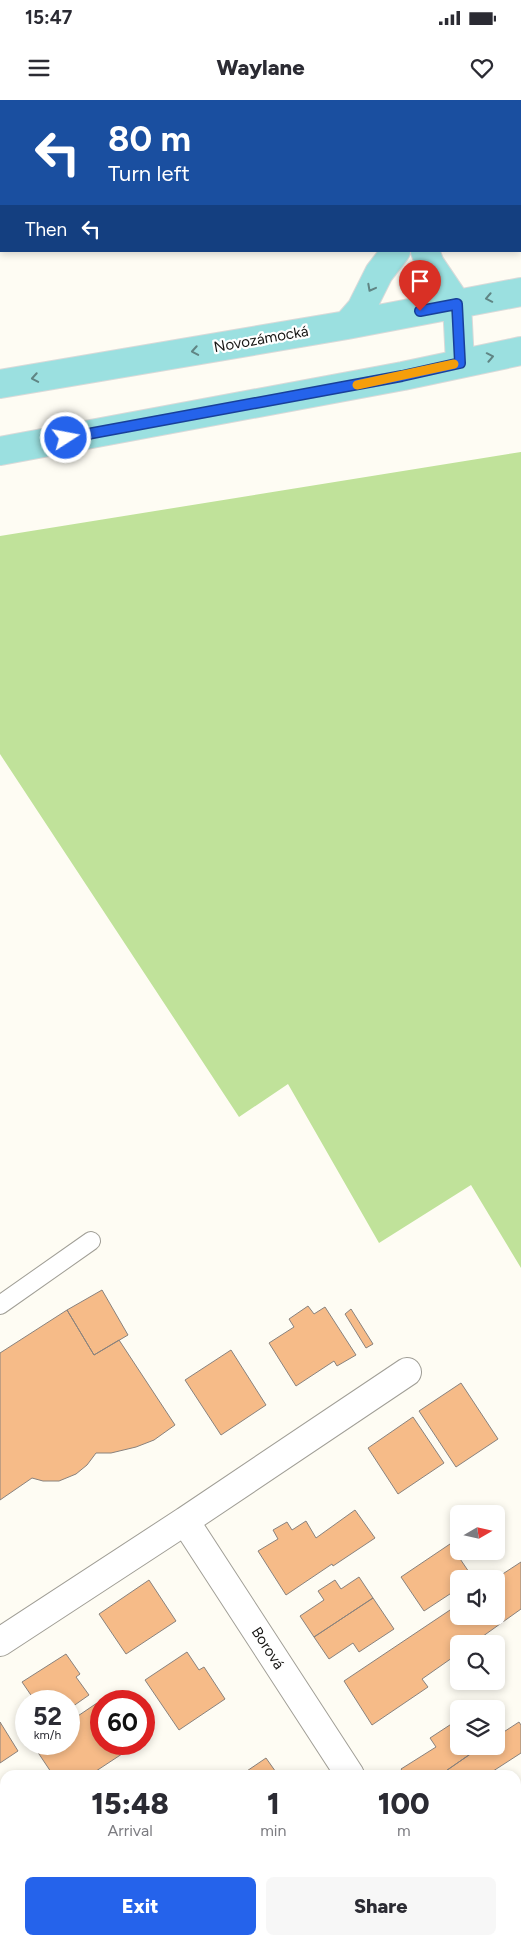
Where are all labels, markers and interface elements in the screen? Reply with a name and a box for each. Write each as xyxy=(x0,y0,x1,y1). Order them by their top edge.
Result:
text: 15:47 xyxy=(25,6,72,29)
icon: menu xyxy=(25,54,53,82)
text: Waylane xyxy=(216,54,305,81)
icon: heart xyxy=(468,54,496,82)
text: 80 m xyxy=(108,118,191,160)
icon: left xyxy=(25,120,90,185)
text: Turn left xyxy=(108,160,190,187)
icon: left xyxy=(77,215,105,243)
text: Then xyxy=(25,218,67,241)
pin xyxy=(399,260,441,311)
icon: arrive xyxy=(406,267,434,295)
one-way arrow xyxy=(368,283,378,292)
one-way arrow xyxy=(485,292,493,303)
street label: Novozámocká xyxy=(212,322,310,356)
one-way arrow xyxy=(191,345,200,355)
one-way arrow xyxy=(486,352,495,362)
one-way arrow xyxy=(31,373,40,383)
position arrow xyxy=(39,411,91,463)
north arrow xyxy=(450,1505,505,1560)
map controls xyxy=(450,1505,505,1755)
button: sound xyxy=(450,1570,505,1625)
street label: Borová xyxy=(248,1624,288,1672)
button: search xyxy=(450,1635,505,1690)
speed limit sign: 60 xyxy=(90,1690,155,1755)
button: layers xyxy=(450,1700,505,1755)
text: 52 xyxy=(33,1701,62,1731)
text: km/h xyxy=(34,1728,61,1742)
text: 15:48 xyxy=(91,1785,169,1822)
text: 1 xyxy=(267,1785,280,1822)
text: 100 xyxy=(378,1785,430,1822)
text: Arrival xyxy=(107,1821,153,1840)
text: min xyxy=(260,1821,286,1840)
text: m xyxy=(397,1821,411,1840)
button: Exit xyxy=(25,1877,256,1935)
button: Share xyxy=(266,1877,496,1935)

